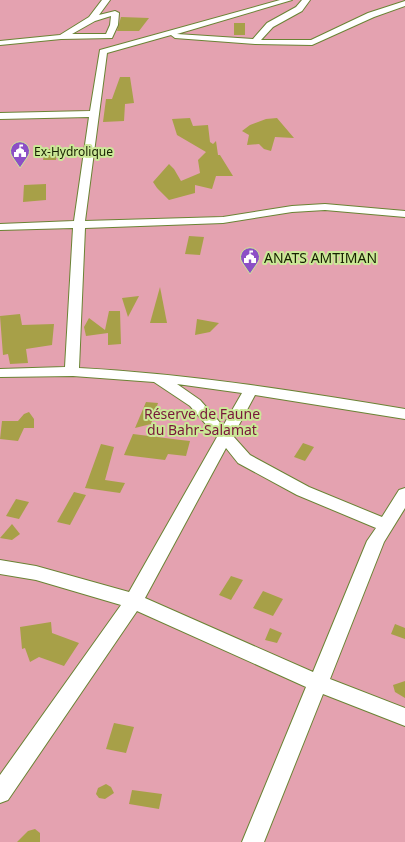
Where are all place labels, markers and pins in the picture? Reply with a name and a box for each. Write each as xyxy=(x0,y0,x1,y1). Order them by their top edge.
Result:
public building icon: Ex-Hydrolique xyxy=(9,140,31,168)
place label: Ex-Hydrolique xyxy=(34,143,113,160)
public building icon: ANATS AMTIMAN xyxy=(239,246,261,274)
place label: ANATS AMTIMAN xyxy=(264,248,377,267)

